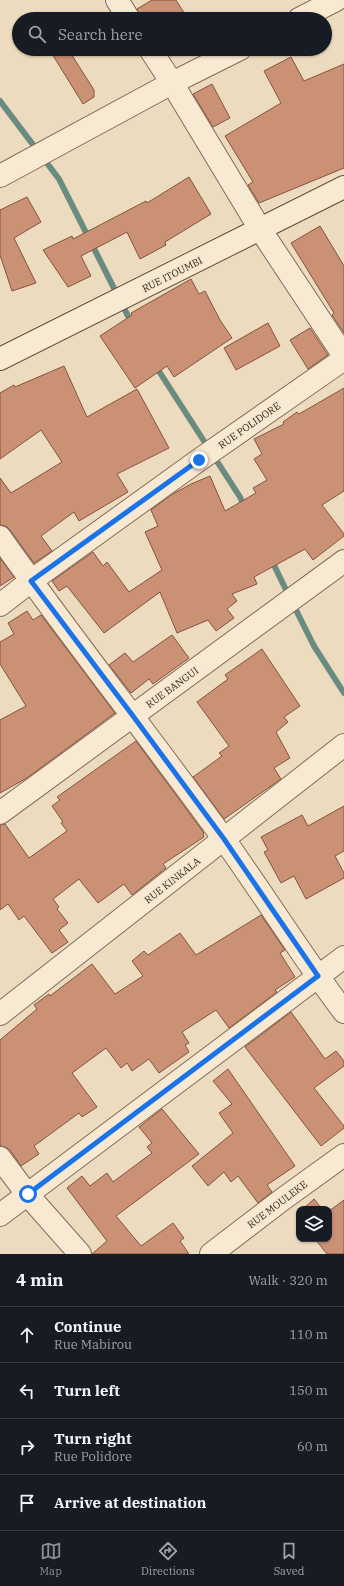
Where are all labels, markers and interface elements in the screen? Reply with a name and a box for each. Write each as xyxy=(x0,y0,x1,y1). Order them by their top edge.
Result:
search box xyxy=(12,12,332,56)
icon: search xyxy=(26,23,48,45)
text: Search here xyxy=(58,25,143,44)
street label: RUE ITOUMBI xyxy=(140,254,205,295)
street label: RUE POLIDORE xyxy=(216,399,283,452)
route end xyxy=(190,451,208,469)
street label: RUE BANGUI xyxy=(143,664,201,711)
street label: RUE KINKALA xyxy=(142,854,203,906)
street label: RUE MOULEKE xyxy=(245,1178,310,1231)
route start xyxy=(19,1185,37,1203)
map controls xyxy=(296,1206,332,1242)
button: layers xyxy=(296,1206,332,1242)
text: 4 min xyxy=(16,1269,64,1291)
text: Walk · 320 m xyxy=(249,1272,328,1289)
text: Continue xyxy=(54,1317,121,1336)
icon: ahead xyxy=(16,1324,38,1346)
text: 110 m xyxy=(289,1326,328,1343)
text: Rue Mabirou xyxy=(54,1336,132,1353)
icon: left xyxy=(16,1380,38,1402)
text: Turn left xyxy=(54,1381,120,1400)
text: 150 m xyxy=(289,1382,328,1399)
text: Turn right xyxy=(54,1429,132,1448)
icon: right xyxy=(16,1436,38,1458)
text: 60 m xyxy=(297,1438,328,1455)
text: Rue Polidore xyxy=(54,1448,132,1465)
icon: arrive xyxy=(16,1492,38,1514)
text: Arrive at destination xyxy=(54,1493,206,1512)
tab: Map xyxy=(40,1540,62,1578)
tab: Directions xyxy=(141,1540,195,1578)
tab: Saved xyxy=(274,1540,304,1578)

